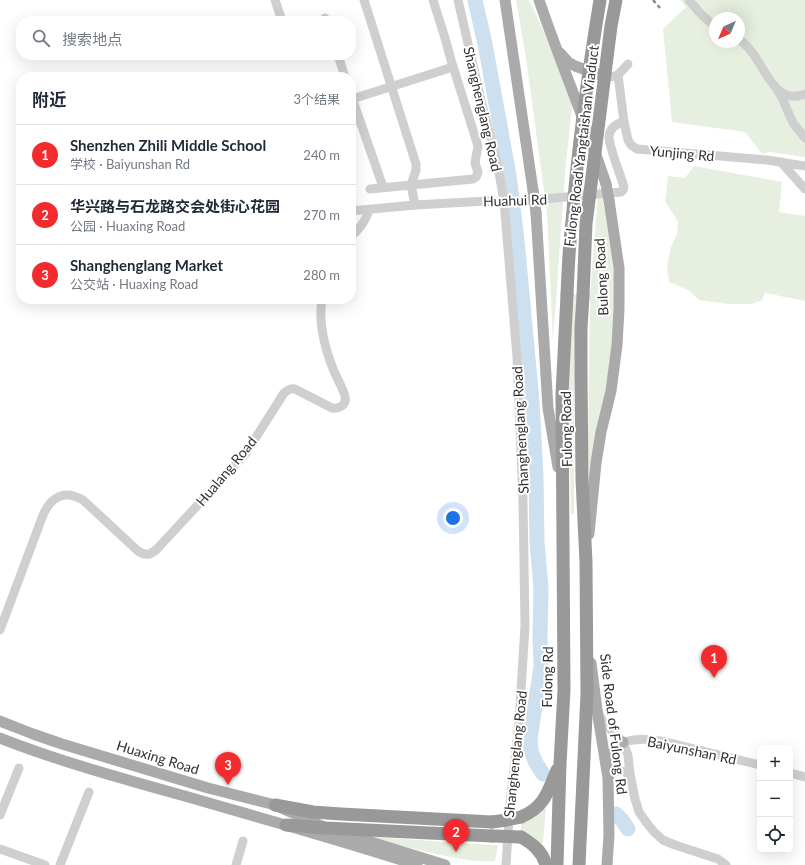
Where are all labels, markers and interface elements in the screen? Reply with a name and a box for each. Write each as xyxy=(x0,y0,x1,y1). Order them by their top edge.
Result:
north arrow xyxy=(709,12,745,48)
search box xyxy=(16,16,356,60)
icon: search xyxy=(30,27,52,49)
text: 搜索地点 xyxy=(62,30,122,48)
street label: Fulong Road Yangtaishan Viaduct xyxy=(560,44,602,248)
street label: Shanghenglang Road xyxy=(460,45,506,173)
text: 附近 xyxy=(32,89,66,110)
text: 3个结果 xyxy=(293,91,340,107)
text: Shenzhen Zhili Middle School xyxy=(70,136,266,154)
street label: Yunjing Rd xyxy=(649,142,715,164)
text: 1 xyxy=(41,147,49,163)
text: 240 m xyxy=(303,147,340,163)
text: 学校 · Baiyunshan Rd xyxy=(70,156,190,172)
street label: Huahui Rd xyxy=(483,190,547,210)
text: 华兴路与石龙路交会处街心花园 xyxy=(70,197,280,215)
text: 2 xyxy=(41,207,49,223)
text: 270 m xyxy=(303,207,340,223)
text: 公园 · Huaxing Road xyxy=(70,218,185,234)
street label: Bulong Road xyxy=(590,238,612,316)
text: Shanghenglang Market xyxy=(70,256,223,274)
text: 3 xyxy=(41,267,49,283)
text: 280 m xyxy=(303,267,340,283)
text: 公交站 · Huaxing Road xyxy=(70,276,198,292)
street label: Shanghenglang Road xyxy=(508,366,532,494)
street label: Fulong Road xyxy=(557,391,575,467)
street label: Hualang Road xyxy=(192,433,260,509)
your location xyxy=(443,508,463,528)
pin: 1 xyxy=(701,645,727,678)
street label: Fulong Rd xyxy=(538,646,556,708)
street label: Side Road of Fulong Rd xyxy=(597,653,631,795)
street label: Shanghenglang Road xyxy=(500,690,530,818)
street label: Baiyunshan Rd xyxy=(646,732,738,768)
street label: Huaxing Road xyxy=(115,736,201,778)
map controls xyxy=(757,745,793,853)
button: + xyxy=(757,745,793,781)
pin: 3 xyxy=(215,752,241,785)
button: − xyxy=(757,781,793,817)
button: locate xyxy=(757,817,793,853)
pin: 2 xyxy=(443,819,469,852)

